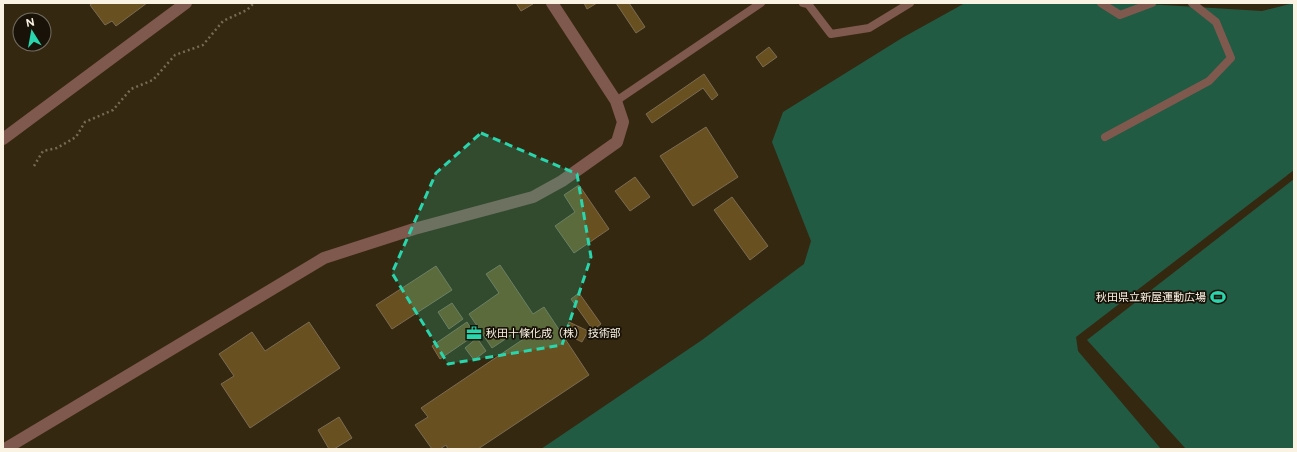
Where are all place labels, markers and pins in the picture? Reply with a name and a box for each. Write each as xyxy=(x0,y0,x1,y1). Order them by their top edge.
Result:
sports icon: 秋田県立新屋運動広場 xyxy=(1209,288,1227,306)
place label: 秋田県立新屋運動広場 xyxy=(1096,291,1206,304)
office icon: 秋田十條化成（株） 技術部 xyxy=(465,324,483,342)
place label: 秋田十條化成（株） 技術部 xyxy=(486,327,621,340)

